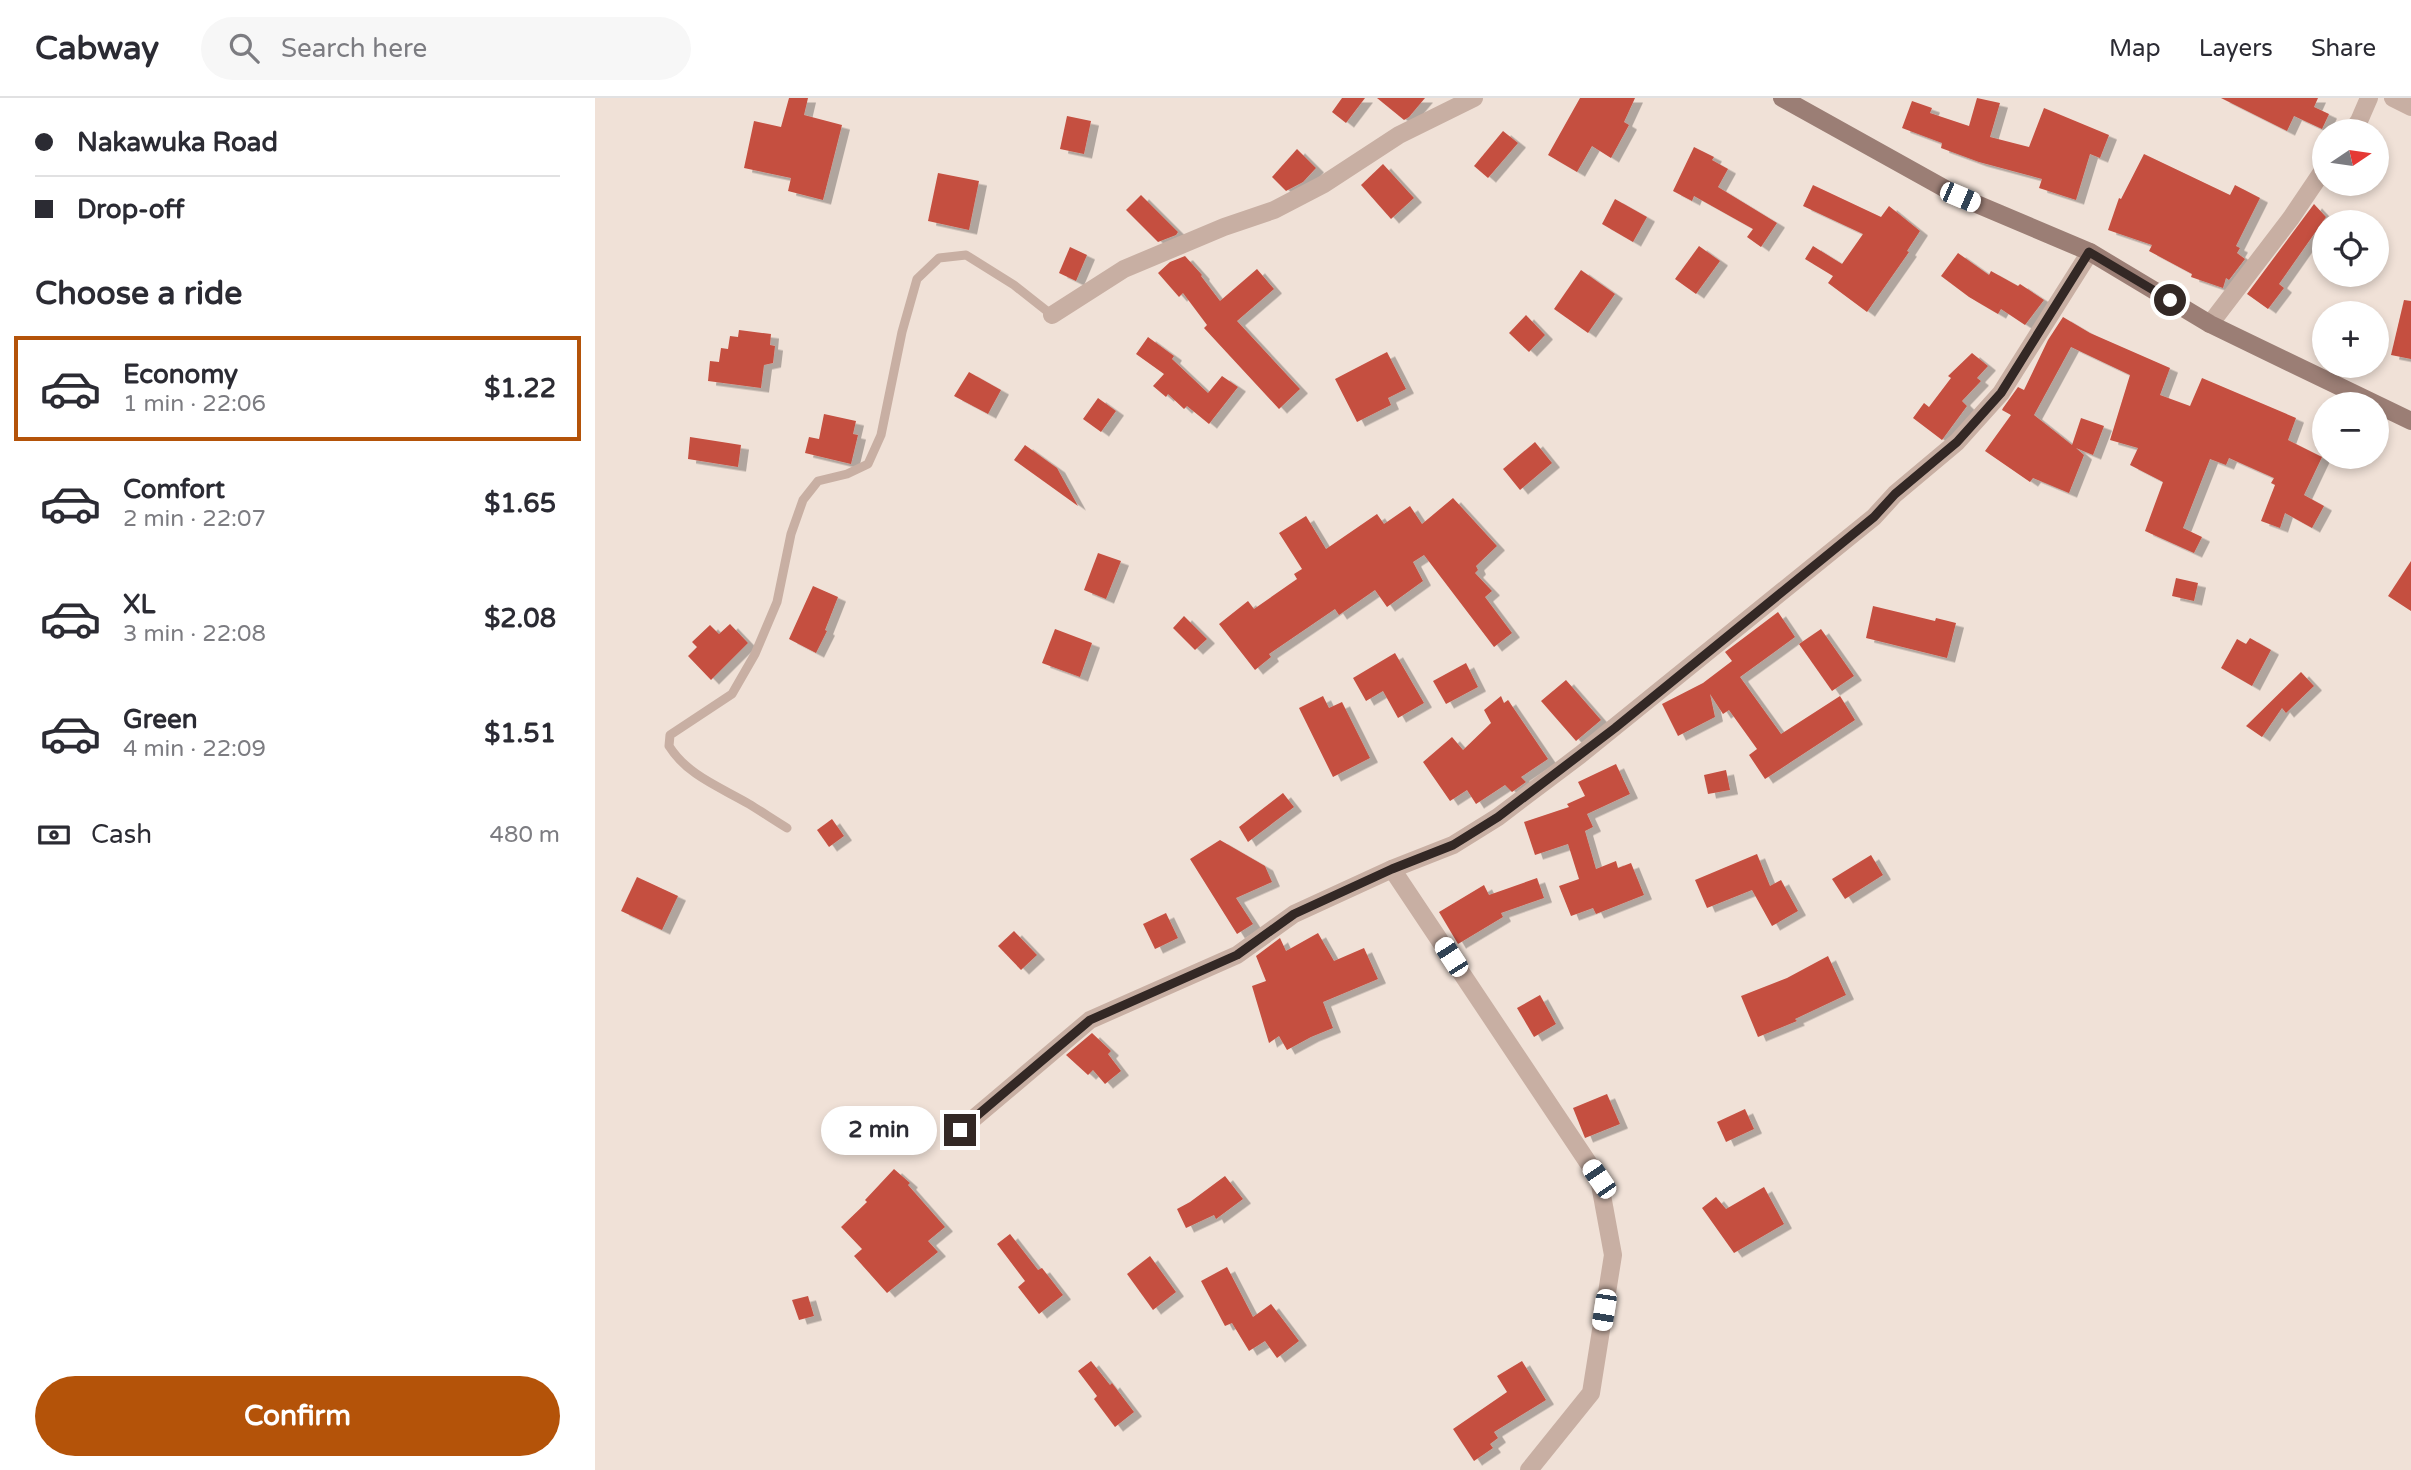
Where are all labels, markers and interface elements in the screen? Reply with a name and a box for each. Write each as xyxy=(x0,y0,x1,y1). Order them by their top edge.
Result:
search box xyxy=(201,17,691,80)
text: Cabway xyxy=(35,29,159,68)
icon: search xyxy=(225,29,263,67)
text: Search here xyxy=(281,33,427,64)
text: Map xyxy=(2109,34,2161,63)
text: Layers xyxy=(2199,34,2273,63)
text: Share xyxy=(2311,34,2376,63)
north arrow xyxy=(2312,119,2389,196)
map controls xyxy=(2312,119,2389,469)
text: Nakawuka Road xyxy=(77,127,278,158)
car xyxy=(1937,179,1984,215)
text: Drop-off xyxy=(77,194,184,225)
button: locate xyxy=(2312,210,2389,287)
text: Choose a ride xyxy=(35,275,242,313)
route start xyxy=(2154,284,2186,316)
button: + xyxy=(2312,301,2389,378)
icon: car xyxy=(39,357,102,420)
text: Economy xyxy=(123,359,238,390)
text: $1.22 xyxy=(484,373,556,404)
text: 1 min · 22:06 xyxy=(123,390,266,418)
button: − xyxy=(2312,392,2389,469)
icon: car xyxy=(39,472,102,535)
text: Comfort xyxy=(123,474,225,505)
text: $1.65 xyxy=(484,488,556,519)
text: 2 min · 22:07 xyxy=(123,505,266,533)
icon: car xyxy=(39,587,102,650)
text: XL xyxy=(123,589,155,620)
text: $2.08 xyxy=(484,603,556,634)
text: 3 min · 22:08 xyxy=(123,620,266,648)
icon: car xyxy=(39,702,102,765)
text: Green xyxy=(123,704,198,735)
text: $1.51 xyxy=(484,718,556,749)
text: 4 min · 22:09 xyxy=(123,735,266,763)
icon: cash xyxy=(35,816,73,854)
text: Cash xyxy=(91,819,152,850)
text: 480 m xyxy=(490,821,560,849)
car xyxy=(1431,934,1472,980)
callout: 2 min xyxy=(820,1105,935,1154)
route end xyxy=(944,1114,976,1146)
text: 2 min xyxy=(848,1116,910,1144)
car xyxy=(1579,1156,1620,1202)
car xyxy=(1591,1288,1618,1332)
button: Confirm xyxy=(35,1376,560,1456)

